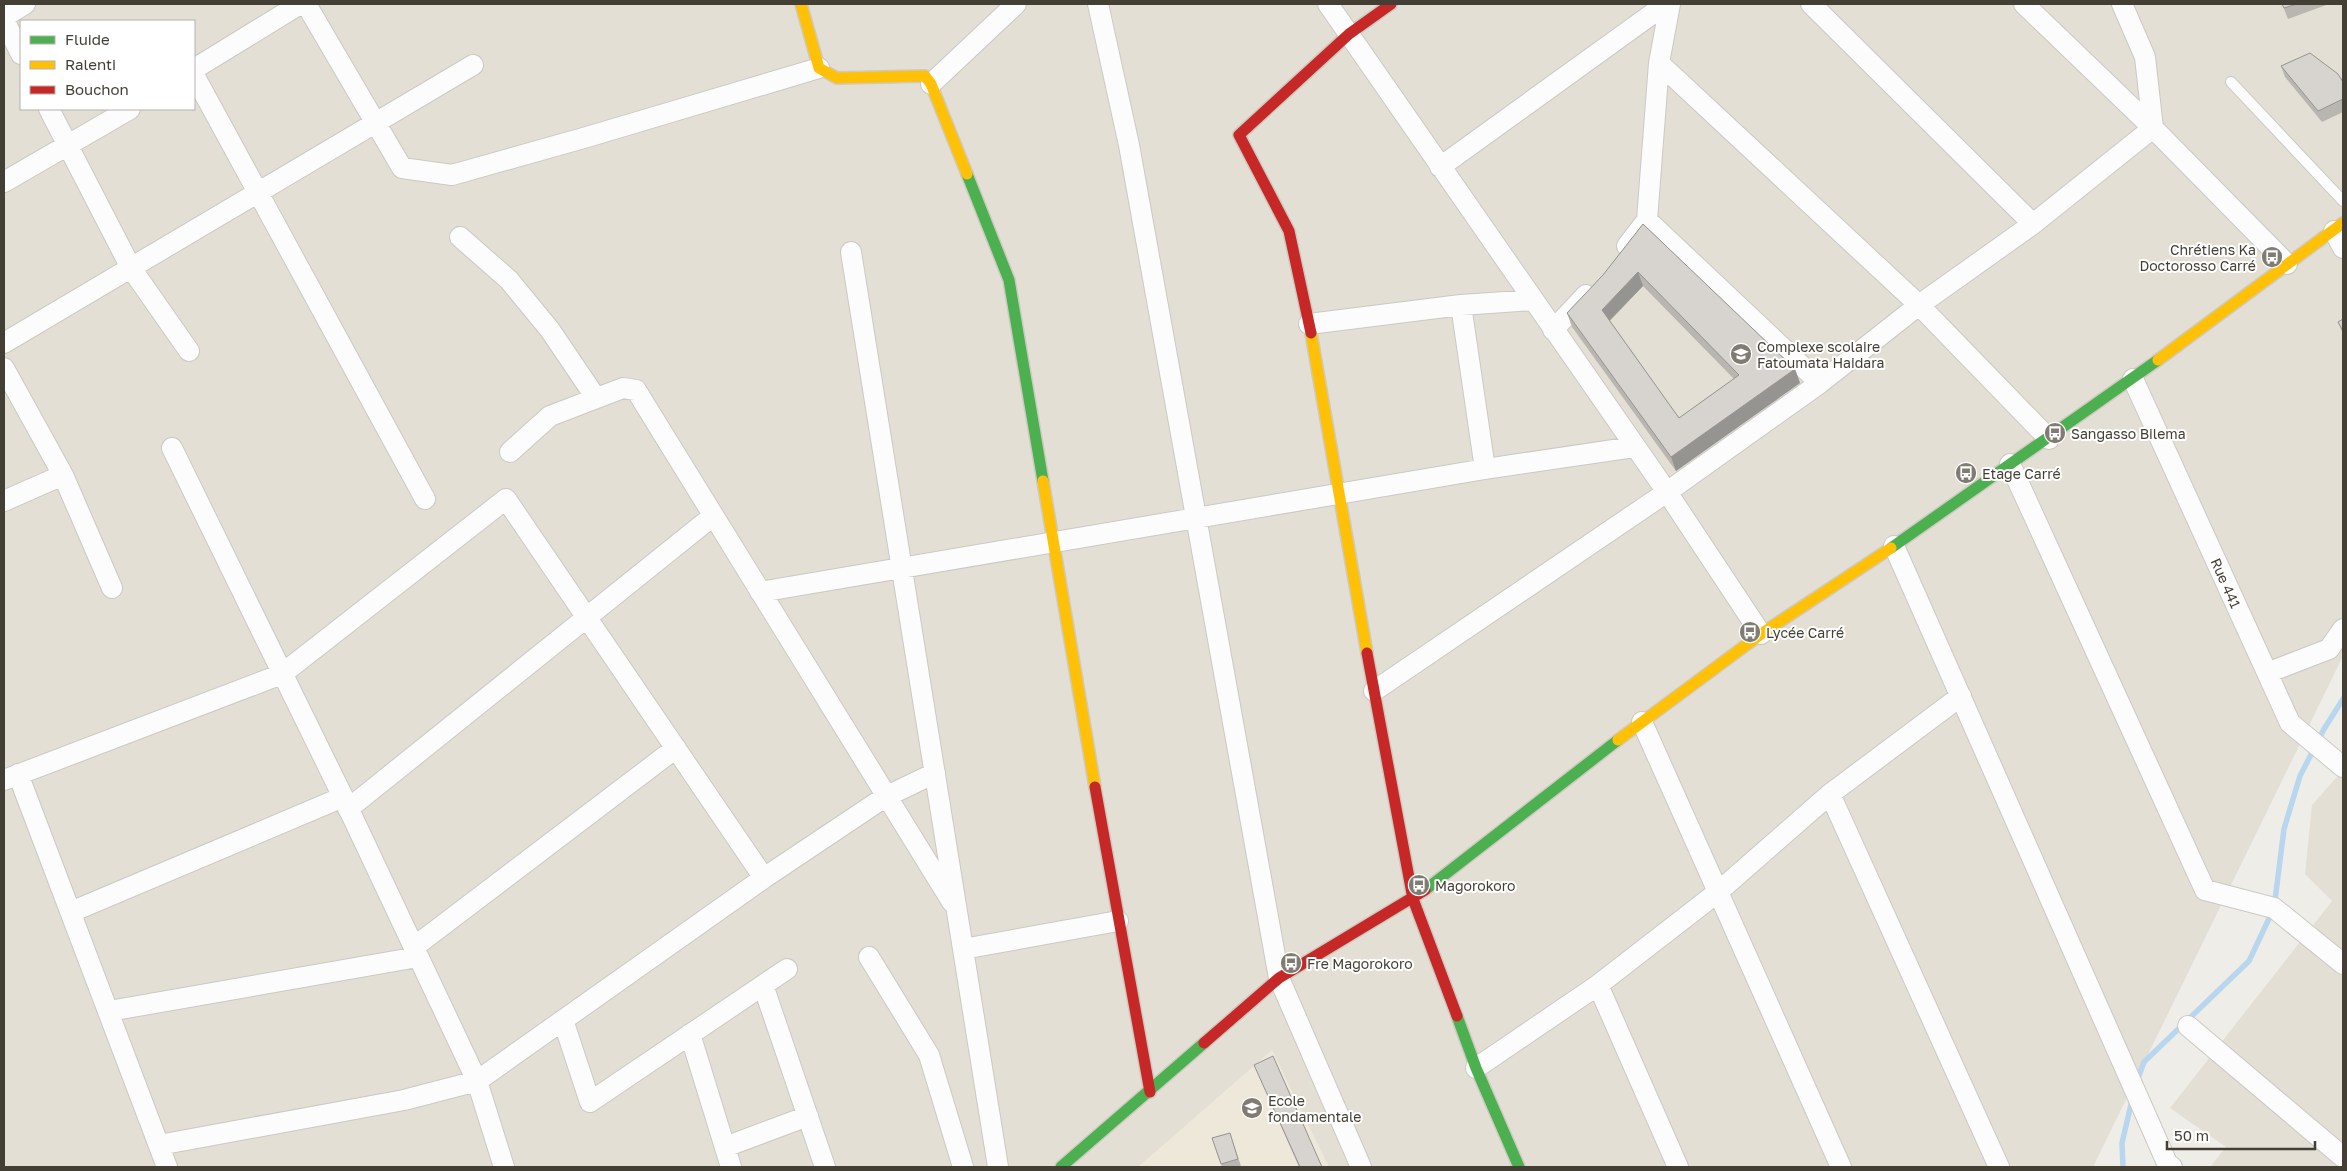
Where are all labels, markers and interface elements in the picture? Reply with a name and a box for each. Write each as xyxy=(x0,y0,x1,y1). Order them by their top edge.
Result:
legend xyxy=(20,20,195,110)
text: Fluide xyxy=(65,30,110,48)
text: Ralenti xyxy=(65,55,116,73)
text: Bouchon xyxy=(65,80,129,98)
place label: Chrétiens Ka Doctorosso Carré xyxy=(2139,241,2256,274)
bus stop icon: Chrétiens Ka Doctorosso Carré xyxy=(2260,245,2284,269)
place label: Complexe scolaire Fatoumata Haidara xyxy=(1757,338,1885,371)
school or university icon: Complexe scolaire Fatoumata Haidara xyxy=(1729,342,1753,366)
bus stop icon: Sangasso Bilema xyxy=(2043,421,2067,445)
place label: Sangasso Bilema xyxy=(2071,425,2186,442)
bus stop icon: Etage Carré xyxy=(1954,461,1978,485)
place label: Etage Carré xyxy=(1982,465,2061,482)
street label: Rue 441 xyxy=(2207,555,2245,611)
bus stop icon: Lycée Carré xyxy=(1738,620,1762,644)
place label: Lycée Carré xyxy=(1766,624,1844,641)
bus stop icon: Magorokoro xyxy=(1407,873,1431,897)
place label: Magorokoro xyxy=(1435,877,1515,894)
bus stop icon: Fre Magorokoro xyxy=(1279,951,1303,975)
place label: Fre Magorokoro xyxy=(1307,955,1413,972)
place label: Ecole fondamentale xyxy=(1268,1092,1361,1125)
school or university icon: Ecole fondamentale xyxy=(1240,1096,1264,1120)
scale bar xyxy=(2167,1118,2314,1150)
text: 50 m xyxy=(2174,1126,2209,1144)

